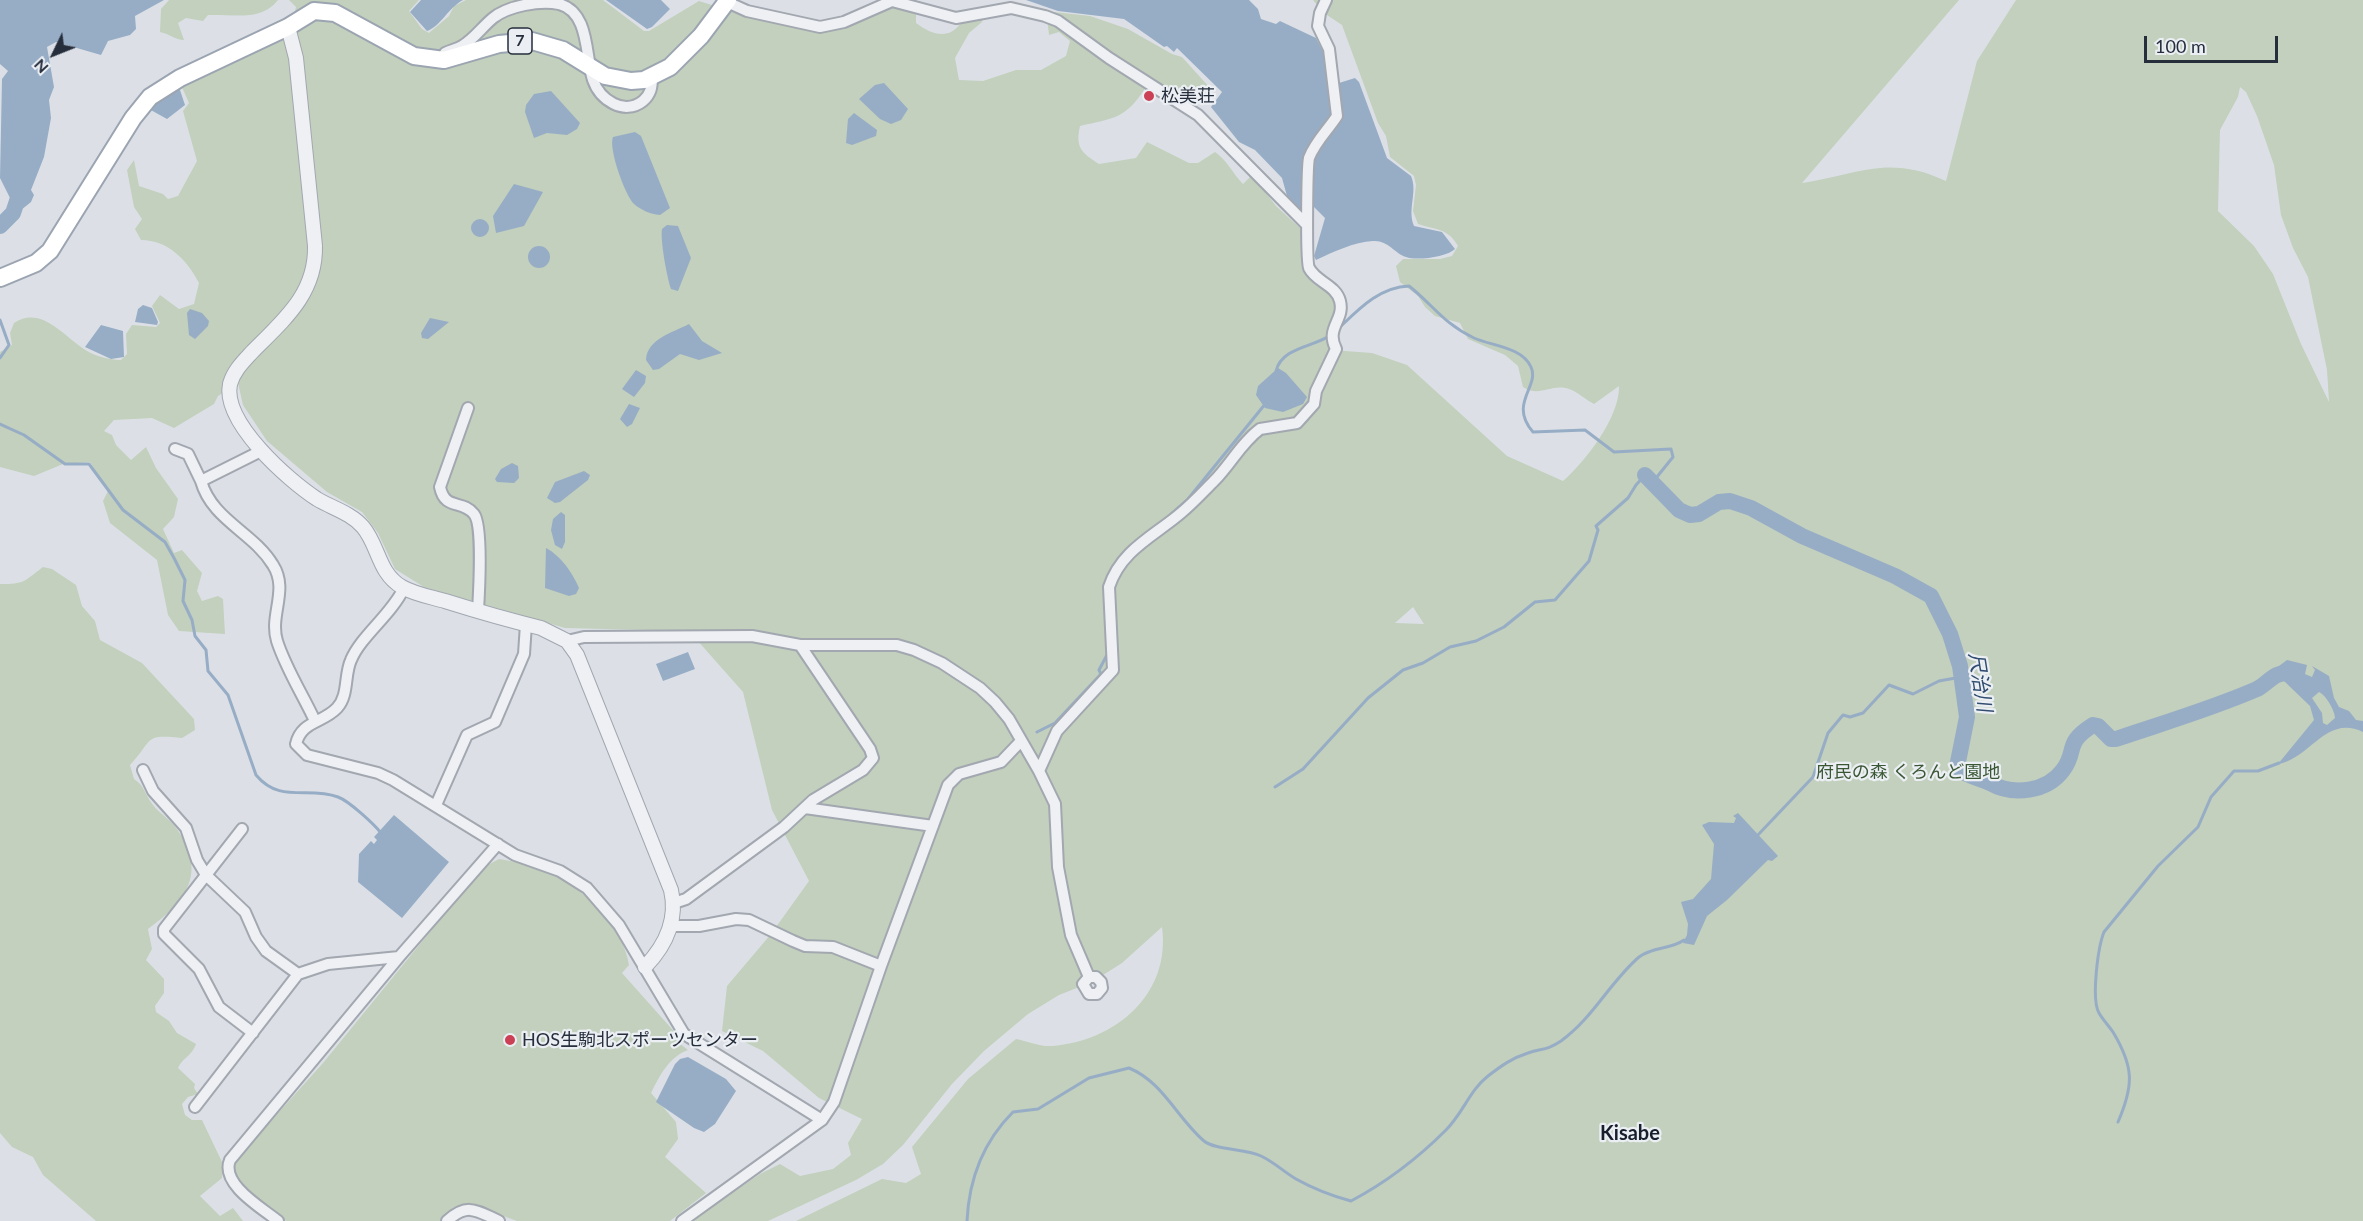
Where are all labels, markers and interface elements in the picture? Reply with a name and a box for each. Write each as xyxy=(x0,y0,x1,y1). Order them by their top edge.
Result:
north arrow xyxy=(24,24,84,84)
scale bar xyxy=(2147,24,2280,62)
road number: 7 xyxy=(508,28,532,54)
text: 100 m xyxy=(2155,35,2206,57)
text: N xyxy=(29,56,52,78)
place label: 松美荘 xyxy=(1161,85,1215,107)
marker: 松美荘 xyxy=(1142,89,1156,103)
water label: 尺治川 xyxy=(1963,650,1997,714)
park label: 府民の森 くろんど園地 xyxy=(1816,761,2000,783)
place label: HOS生駒北スポーツセンター xyxy=(522,1029,758,1051)
marker: HOS生駒北スポーツセンター xyxy=(503,1033,517,1047)
district label: Kisabe xyxy=(1600,1122,1660,1146)

